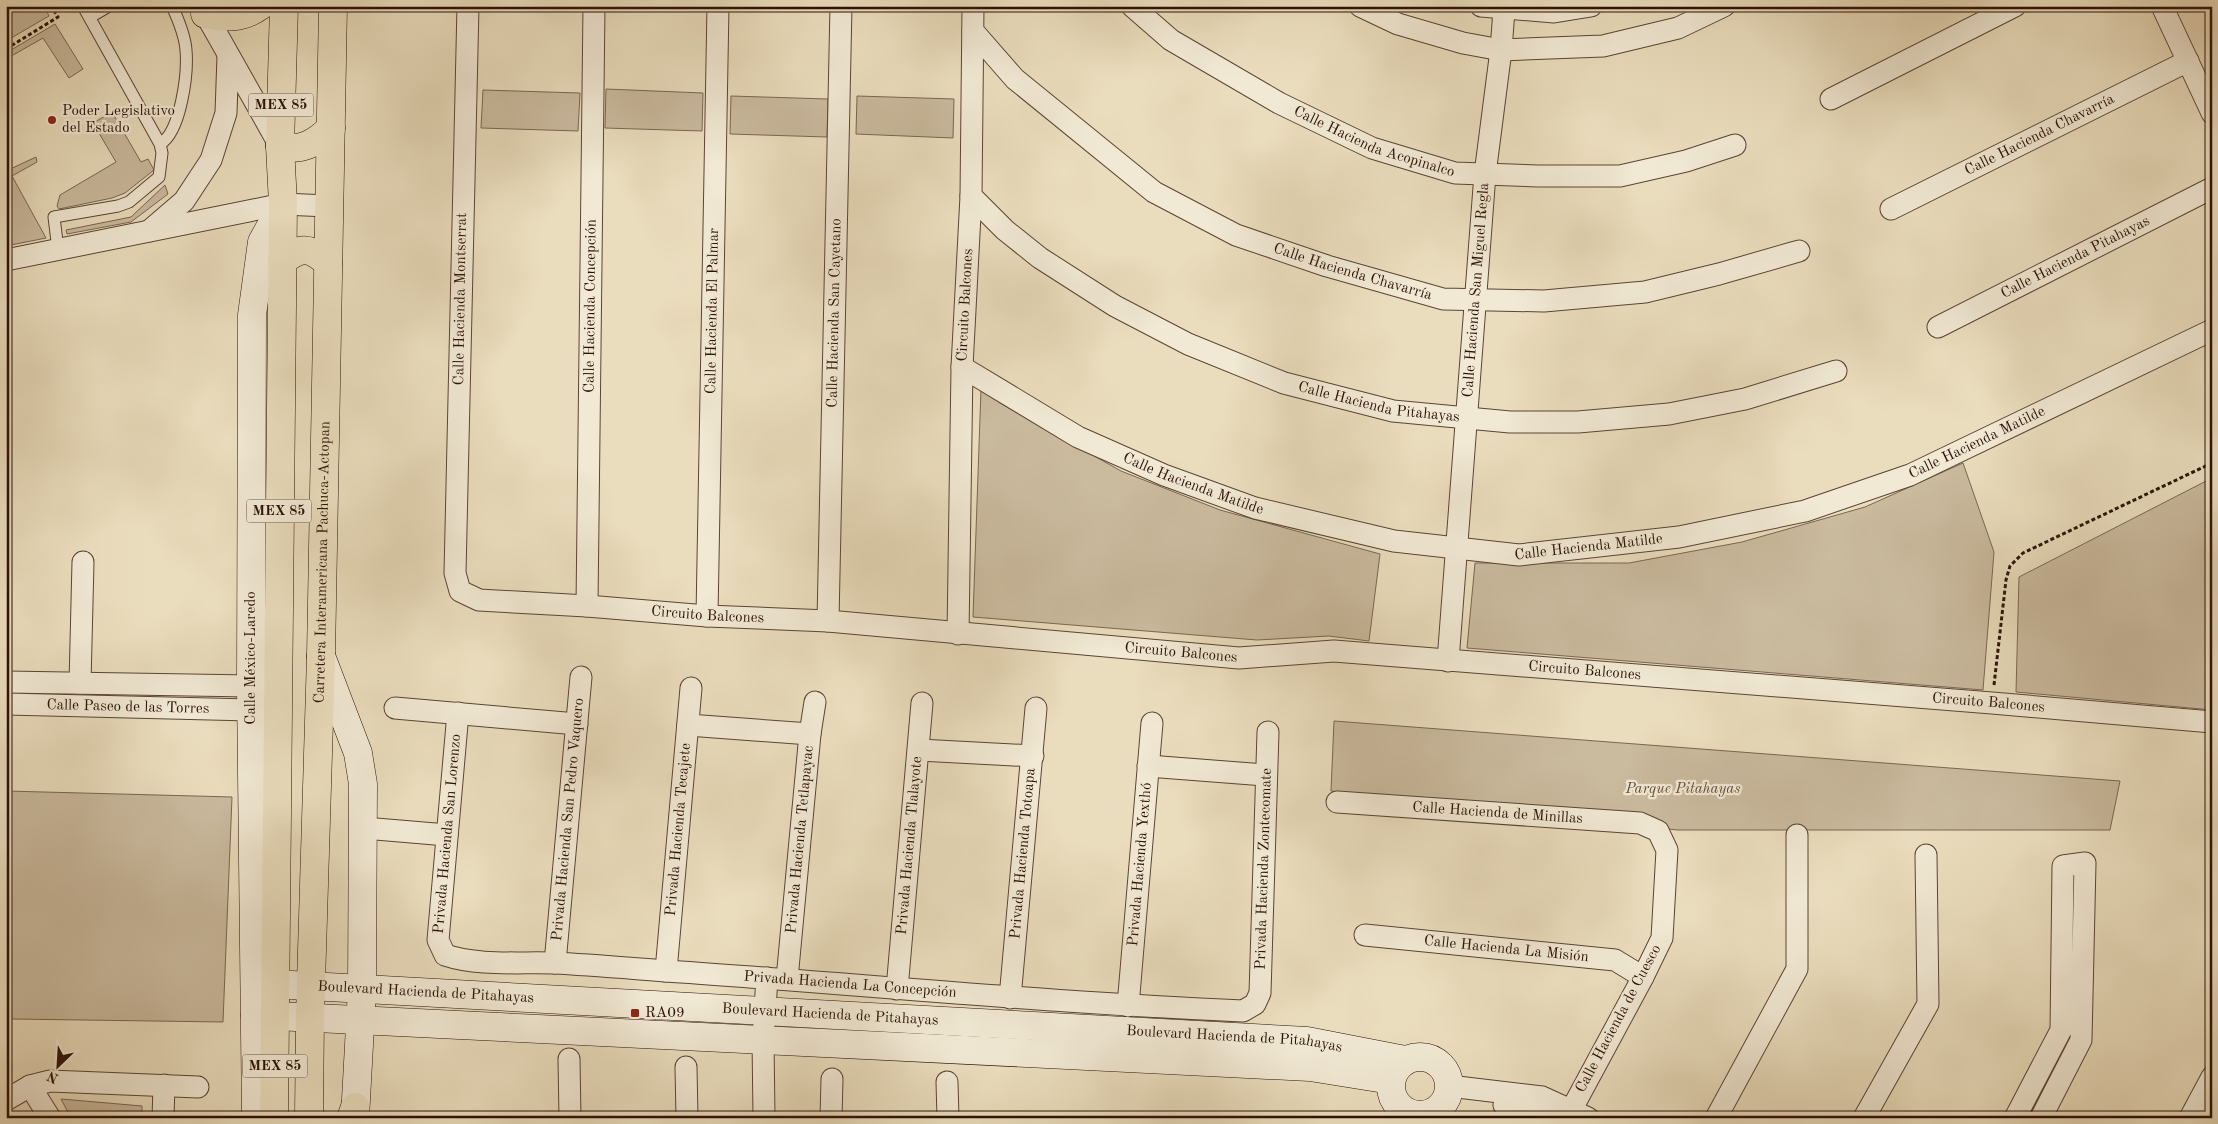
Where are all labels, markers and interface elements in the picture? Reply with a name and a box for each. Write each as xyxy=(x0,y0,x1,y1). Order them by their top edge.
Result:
street label: Calle Hacienda Chavarría xyxy=(1962,91,2117,178)
road number: MEX 85 xyxy=(248,94,314,116)
place label: Poder Legislativo del Estado xyxy=(62,104,175,136)
street label: Calle Hacienda Acopinalco xyxy=(1291,104,1456,180)
marker: Poder Legislativo del Estado xyxy=(46,114,58,126)
street label: Calle Hacienda San Miguel Regla xyxy=(1461,182,1492,398)
street label: Calle Hacienda Montserrat xyxy=(452,213,470,385)
street label: Calle Hacienda Pitahayas xyxy=(1998,213,2152,301)
street label: Calle Hacienda San Cayetano xyxy=(825,218,844,408)
street label: Calle Hacienda Concepción xyxy=(582,219,599,393)
street label: Calle Hacienda El Palmar xyxy=(704,228,721,394)
street label: Calle Hacienda Chavarría xyxy=(1271,241,1434,303)
street label: Circuito Balcones xyxy=(955,248,976,362)
street label: Calle Hacienda Pitahayas xyxy=(1296,379,1460,425)
street label: Calle Hacienda Matilde xyxy=(1907,404,2048,482)
street label: Carretera Interamericana Pachuca-Actopan xyxy=(312,421,333,704)
street label: Calle Hacienda Matilde xyxy=(1121,450,1265,517)
road number: MEX 85 xyxy=(246,500,312,522)
street label: Calle Hacienda Matilde xyxy=(1514,531,1664,563)
street label: Calle México-Laredo xyxy=(244,591,259,725)
street label: Circuito Balcones xyxy=(651,604,764,626)
street label: Circuito Balcones xyxy=(1124,640,1238,665)
street label: Circuito Balcones xyxy=(1528,659,1642,683)
street label: Circuito Balcones xyxy=(1931,691,2046,715)
street label: Calle Paseo de las Torres xyxy=(46,697,210,716)
street label: Privada Hacienda San Pedro Vaquero xyxy=(550,697,587,942)
street label: Privada Hacienda San Lorenzo xyxy=(432,733,464,935)
street label: Privada Hacienda Tecajete xyxy=(663,742,694,917)
street label: Privada Hacienda Tetlapayac xyxy=(784,744,816,934)
street label: Privada Hacienda Tlalayote xyxy=(894,755,925,936)
street label: Privada Hacienda Totoapa xyxy=(1008,767,1038,940)
street label: Privada Hacienda Zontecomate xyxy=(1253,768,1274,970)
street label: Privada Hacienda Yexthó xyxy=(1126,782,1154,947)
park label: Parque Pitahayas xyxy=(1624,782,1741,797)
street label: Calle Hacienda de Minillas xyxy=(1412,800,1583,827)
street label: Calle Hacienda La Misión xyxy=(1423,933,1589,965)
street label: Calle Hacienda de Cuesco xyxy=(1574,942,1664,1096)
street label: Privada Hacienda La Concepción xyxy=(743,969,957,1000)
street label: Boulevard Hacienda de Pitahayas xyxy=(317,979,534,1006)
street label: Boulevard Hacienda de Pitahayas xyxy=(721,1001,939,1028)
place label: RA09 xyxy=(645,1006,685,1021)
marker: RA09 xyxy=(629,1007,641,1019)
street label: Boulevard Hacienda de Pitahayas xyxy=(1126,1024,1344,1055)
north arrow xyxy=(32,1042,82,1092)
road number: MEX 85 xyxy=(242,1054,308,1078)
text: N xyxy=(45,1068,61,1085)

